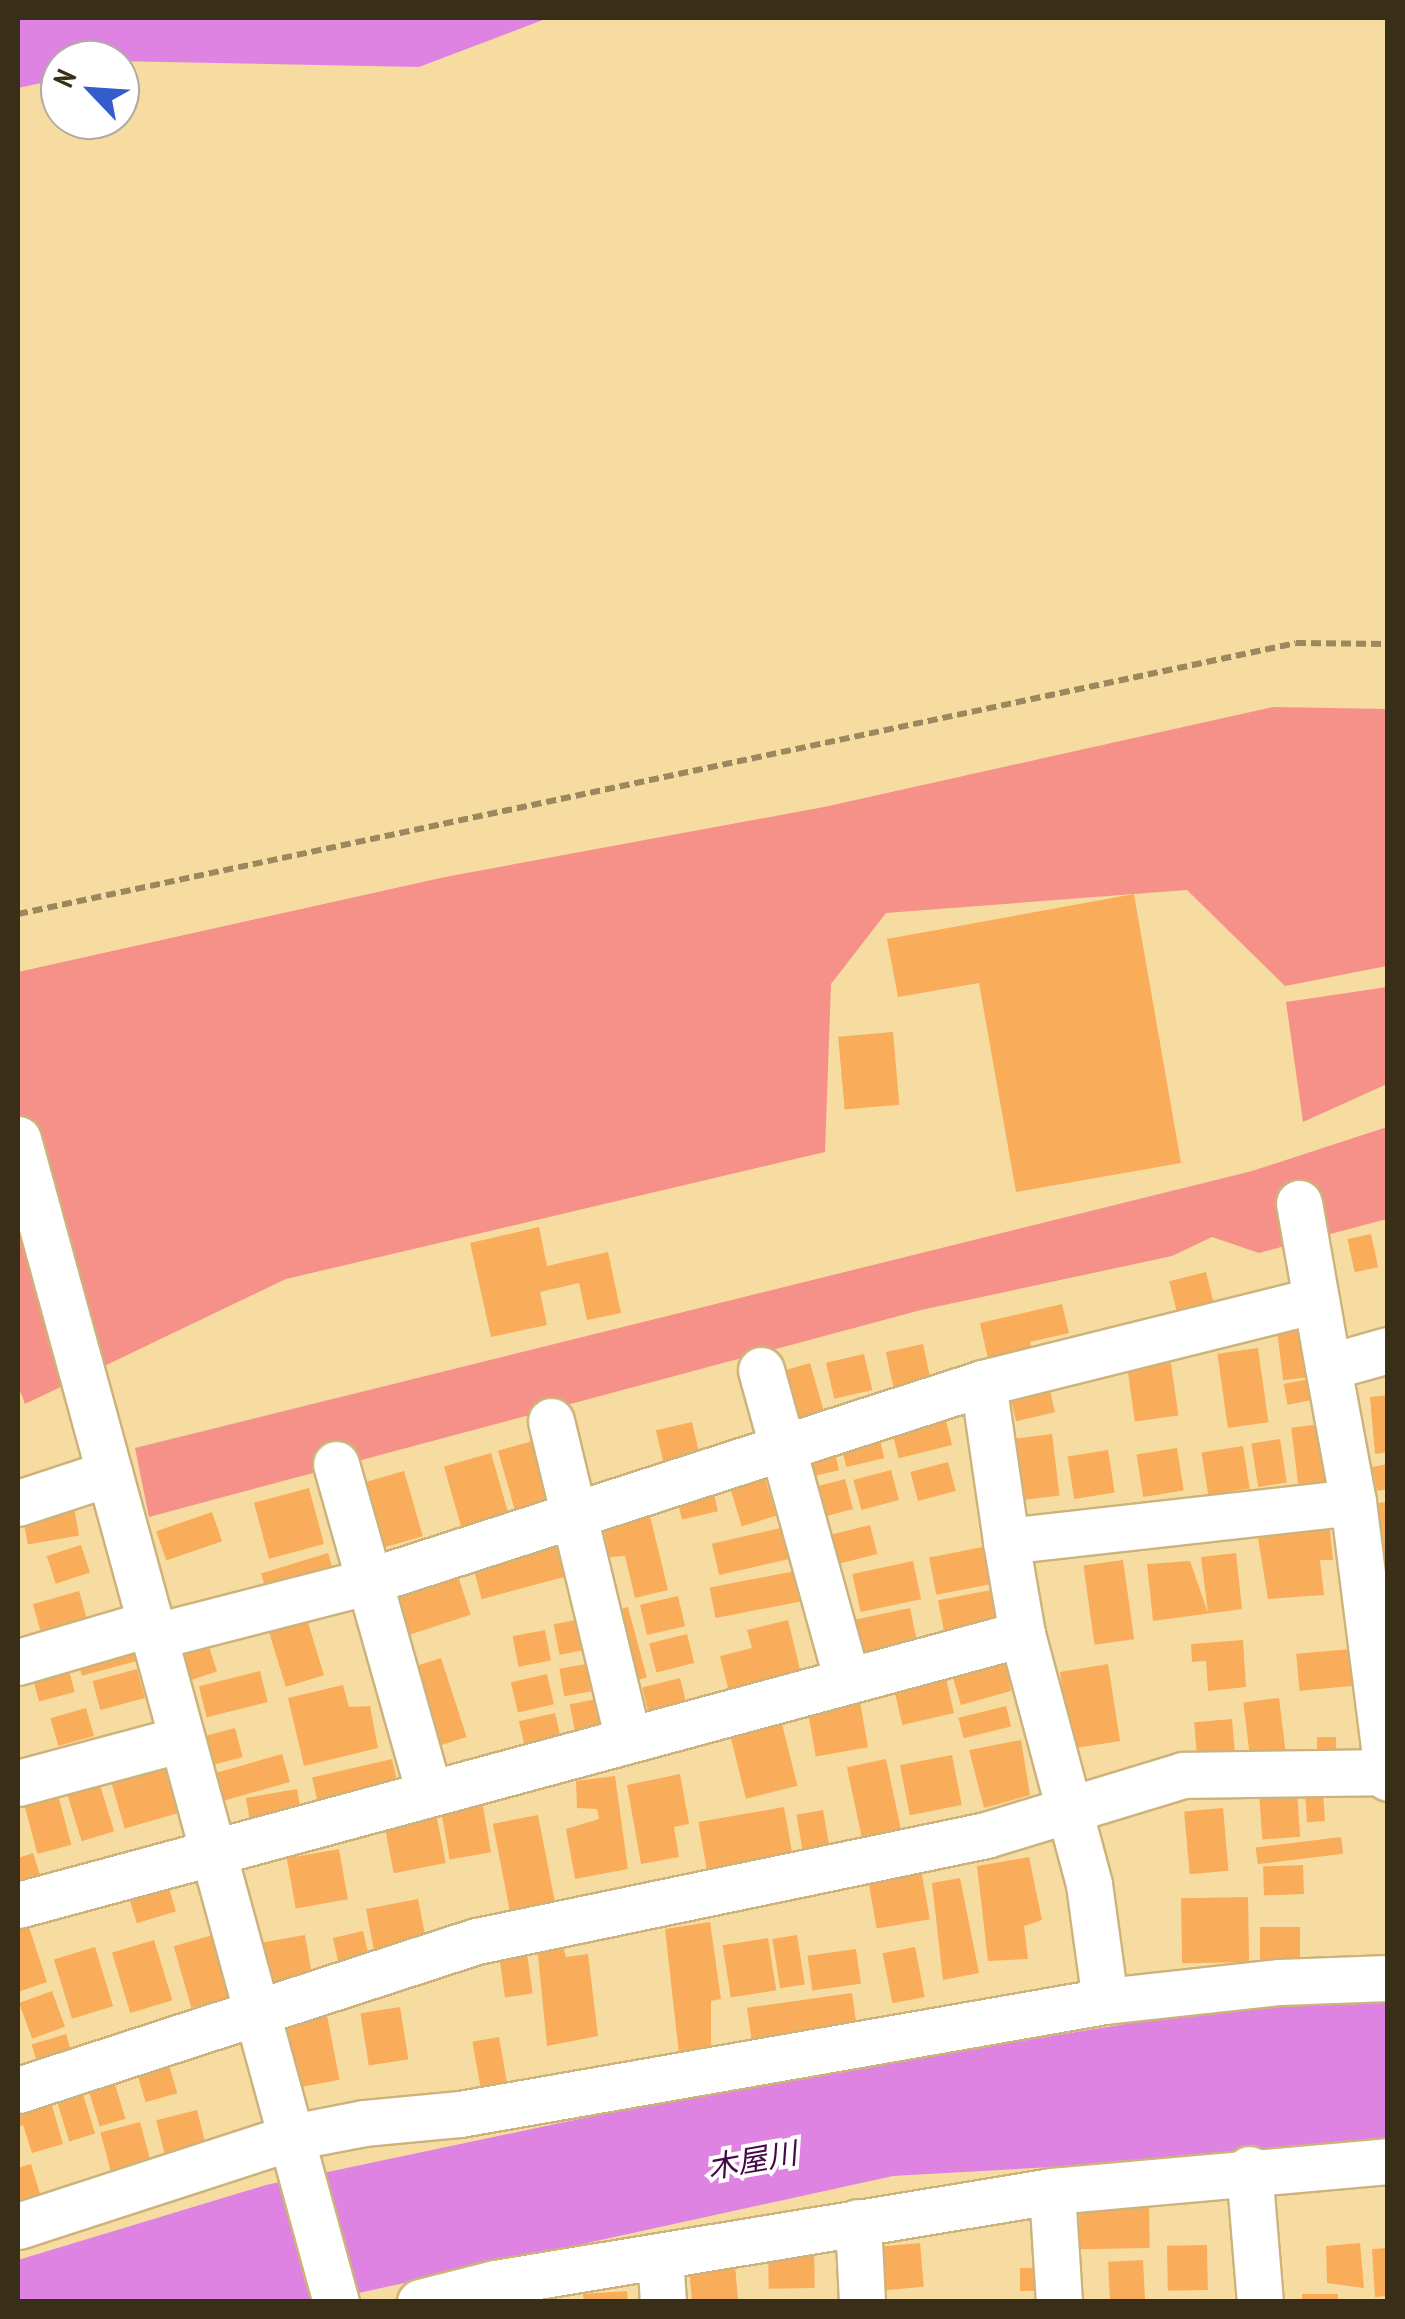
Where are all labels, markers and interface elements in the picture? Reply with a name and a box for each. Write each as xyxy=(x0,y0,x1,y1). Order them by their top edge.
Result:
north arrow xyxy=(40,40,140,140)
text: N xyxy=(44,63,84,93)
water label: 木屋川 xyxy=(705,2134,799,2186)

